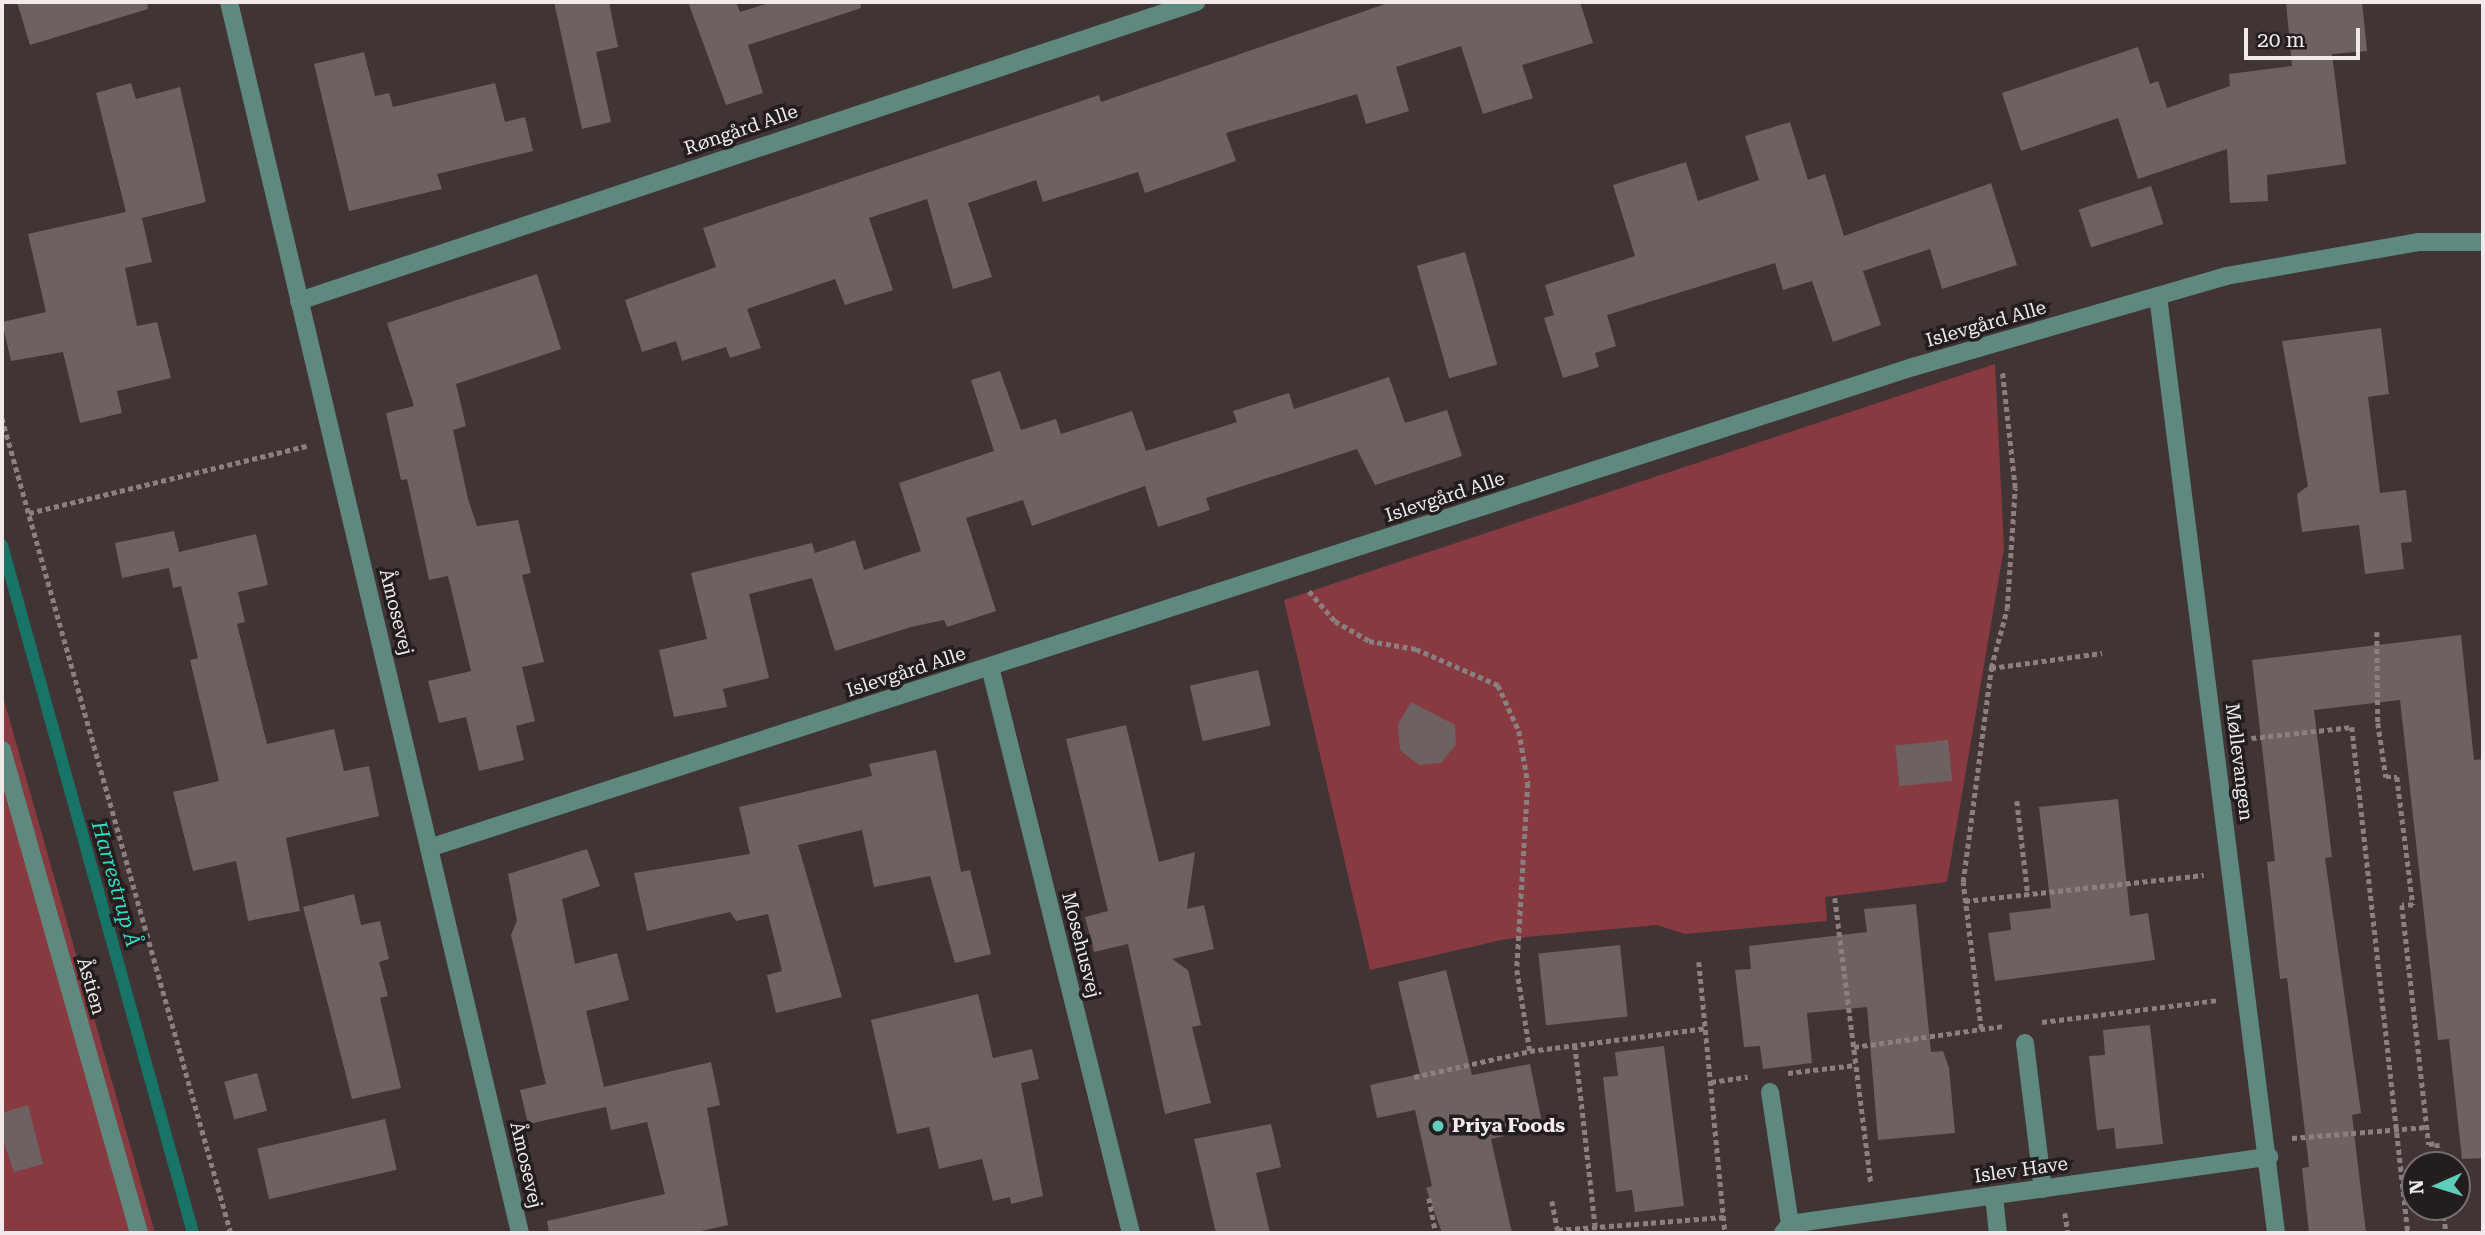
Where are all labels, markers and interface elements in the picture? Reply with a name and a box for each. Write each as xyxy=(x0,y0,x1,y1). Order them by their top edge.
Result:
scale bar xyxy=(2247,14,2362,58)
text: 20 m xyxy=(2257,28,2305,52)
street label: Røngård Alle xyxy=(681,100,801,160)
street label: Islevgård Alle xyxy=(1923,296,2049,352)
street label: Islevgård Alle xyxy=(1382,467,1508,527)
street label: Åmosevej xyxy=(374,566,418,658)
street label: Islevgård Alle xyxy=(843,642,969,702)
street label: Møllevangen xyxy=(2220,702,2258,822)
water label: Harrestrup Å xyxy=(86,818,146,950)
street label: Mosehusvej xyxy=(1057,890,1105,1000)
street label: Åstien xyxy=(72,955,110,1017)
place label: Priya Foods xyxy=(1452,1115,1565,1137)
marker: Priya Foods xyxy=(1430,1118,1446,1134)
street label: Åmosevej xyxy=(505,1119,547,1211)
north arrow xyxy=(2401,1151,2471,1221)
street label: Islev Have xyxy=(1973,1152,2069,1188)
text: N xyxy=(2405,1179,2428,1195)

